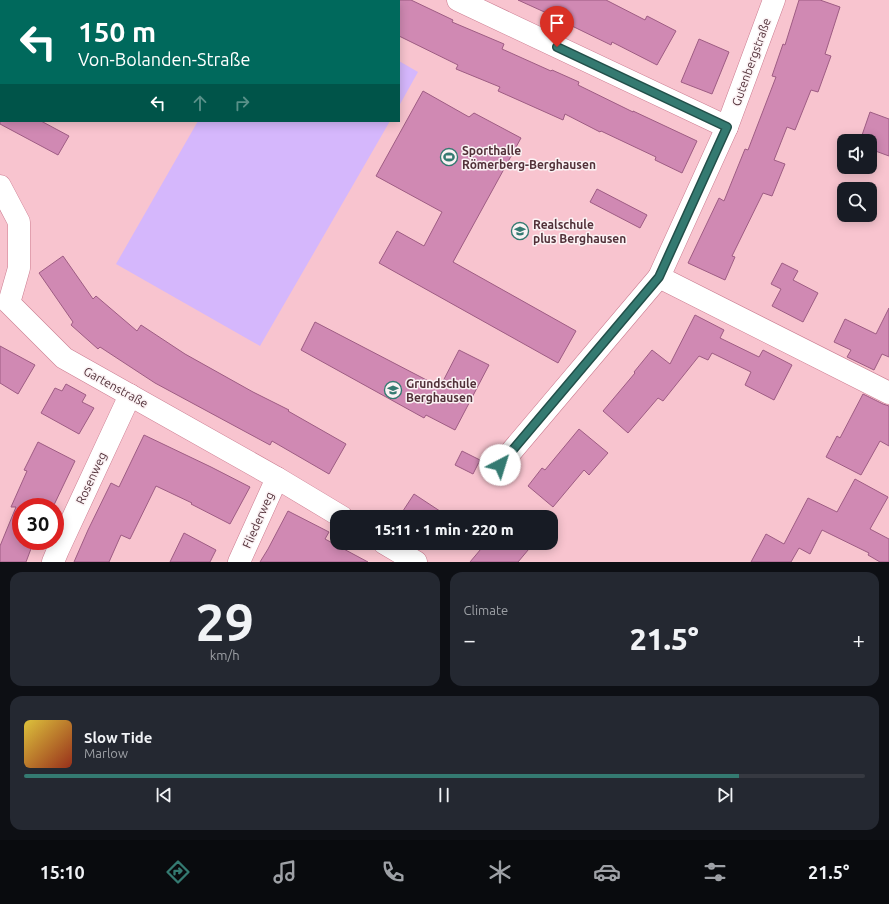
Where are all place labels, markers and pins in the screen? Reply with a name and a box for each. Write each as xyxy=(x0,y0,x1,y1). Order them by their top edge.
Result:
pin xyxy=(540,6,574,47)
place label: Sporthalle Römerberg-Berghausen xyxy=(462,144,596,171)
sports icon: Sporthalle Römerberg-Berghausen xyxy=(439,147,459,167)
place label: Realschule plus Berghausen xyxy=(533,218,626,245)
school or university icon: Realschule plus Berghausen xyxy=(510,221,530,241)
place label: Grundschule Berghausen xyxy=(406,377,477,404)
school or university icon: Grundschule Berghausen xyxy=(383,380,403,400)

